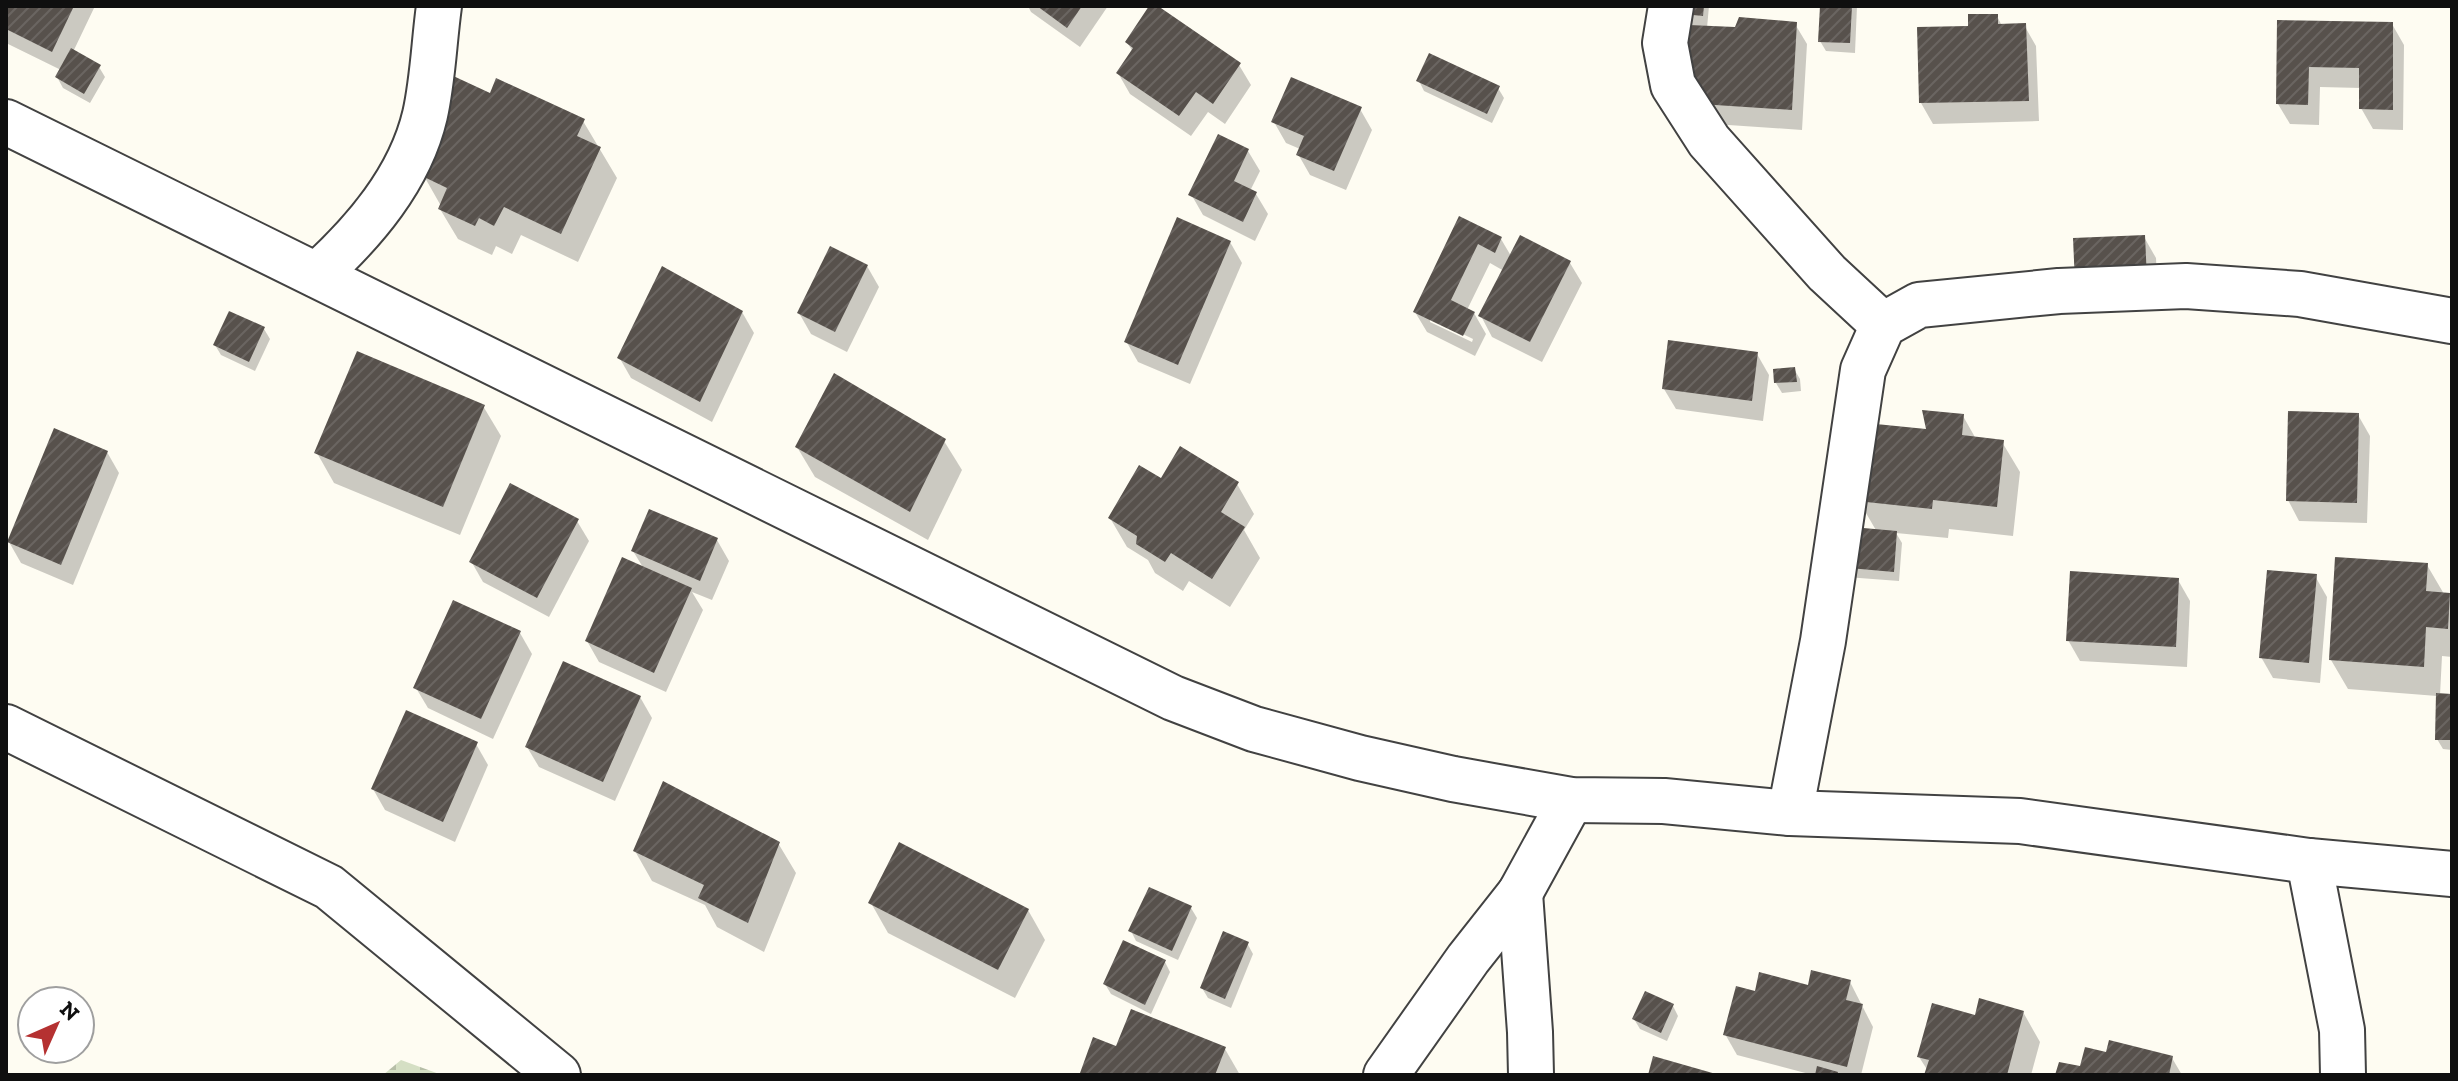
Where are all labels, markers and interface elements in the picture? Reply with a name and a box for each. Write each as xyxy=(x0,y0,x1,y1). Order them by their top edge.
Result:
north arrow xyxy=(16,985,96,1065)
text: N xyxy=(54,996,85,1027)

